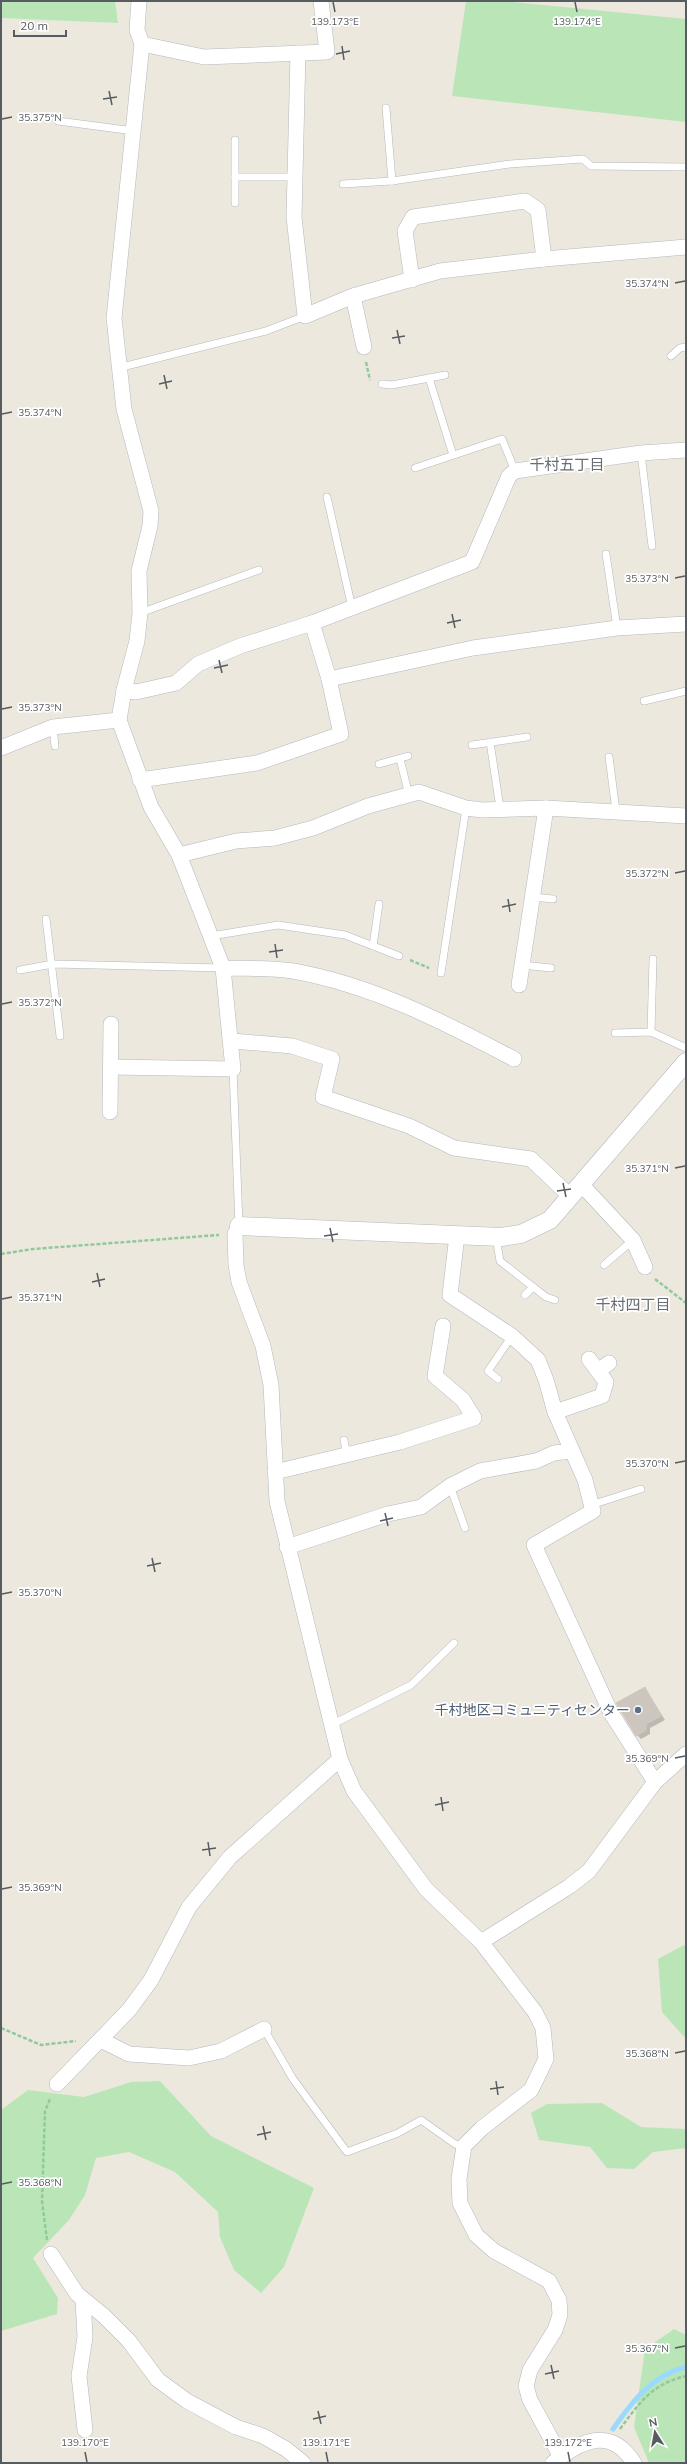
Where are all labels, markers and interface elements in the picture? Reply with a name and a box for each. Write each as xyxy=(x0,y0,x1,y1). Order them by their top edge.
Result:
scale bar xyxy=(14,12,66,38)
text: 139.173°E xyxy=(311,15,359,28)
text: 139.174°E xyxy=(553,15,601,28)
text: 20 m xyxy=(20,18,48,33)
text: 35.375°N xyxy=(18,111,62,124)
text: 35.374°N xyxy=(625,277,669,290)
text: 35.374°N xyxy=(18,406,62,419)
district label: 千村五丁目 xyxy=(529,455,605,474)
text: 35.373°N xyxy=(625,572,669,585)
text: 35.373°N xyxy=(18,701,62,714)
text: 35.372°N xyxy=(625,867,669,880)
text: 35.372°N xyxy=(18,996,62,1009)
text: 35.371°N xyxy=(625,1162,669,1175)
text: 35.371°N xyxy=(18,1291,62,1304)
district label: 千村四丁目 xyxy=(595,1295,671,1314)
text: 35.370°N xyxy=(625,1457,669,1470)
text: 35.370°N xyxy=(18,1586,62,1599)
place label: 千村地区コミュニティセンター xyxy=(435,1701,630,1719)
marker: 千村地区コミュニティセンター xyxy=(633,1705,643,1715)
text: 35.369°N xyxy=(625,1752,669,1765)
text: 35.369°N xyxy=(18,1881,62,1894)
text: 35.368°N xyxy=(625,2047,669,2060)
text: 35.368°N xyxy=(18,2176,62,2189)
text: 35.367°N xyxy=(625,2342,669,2355)
north arrow xyxy=(635,2412,675,2452)
text: N xyxy=(648,2415,659,2430)
text: 139.170°E xyxy=(61,2436,109,2449)
text: 139.171°E xyxy=(302,2436,350,2449)
text: 139.172°E xyxy=(544,2436,592,2449)

